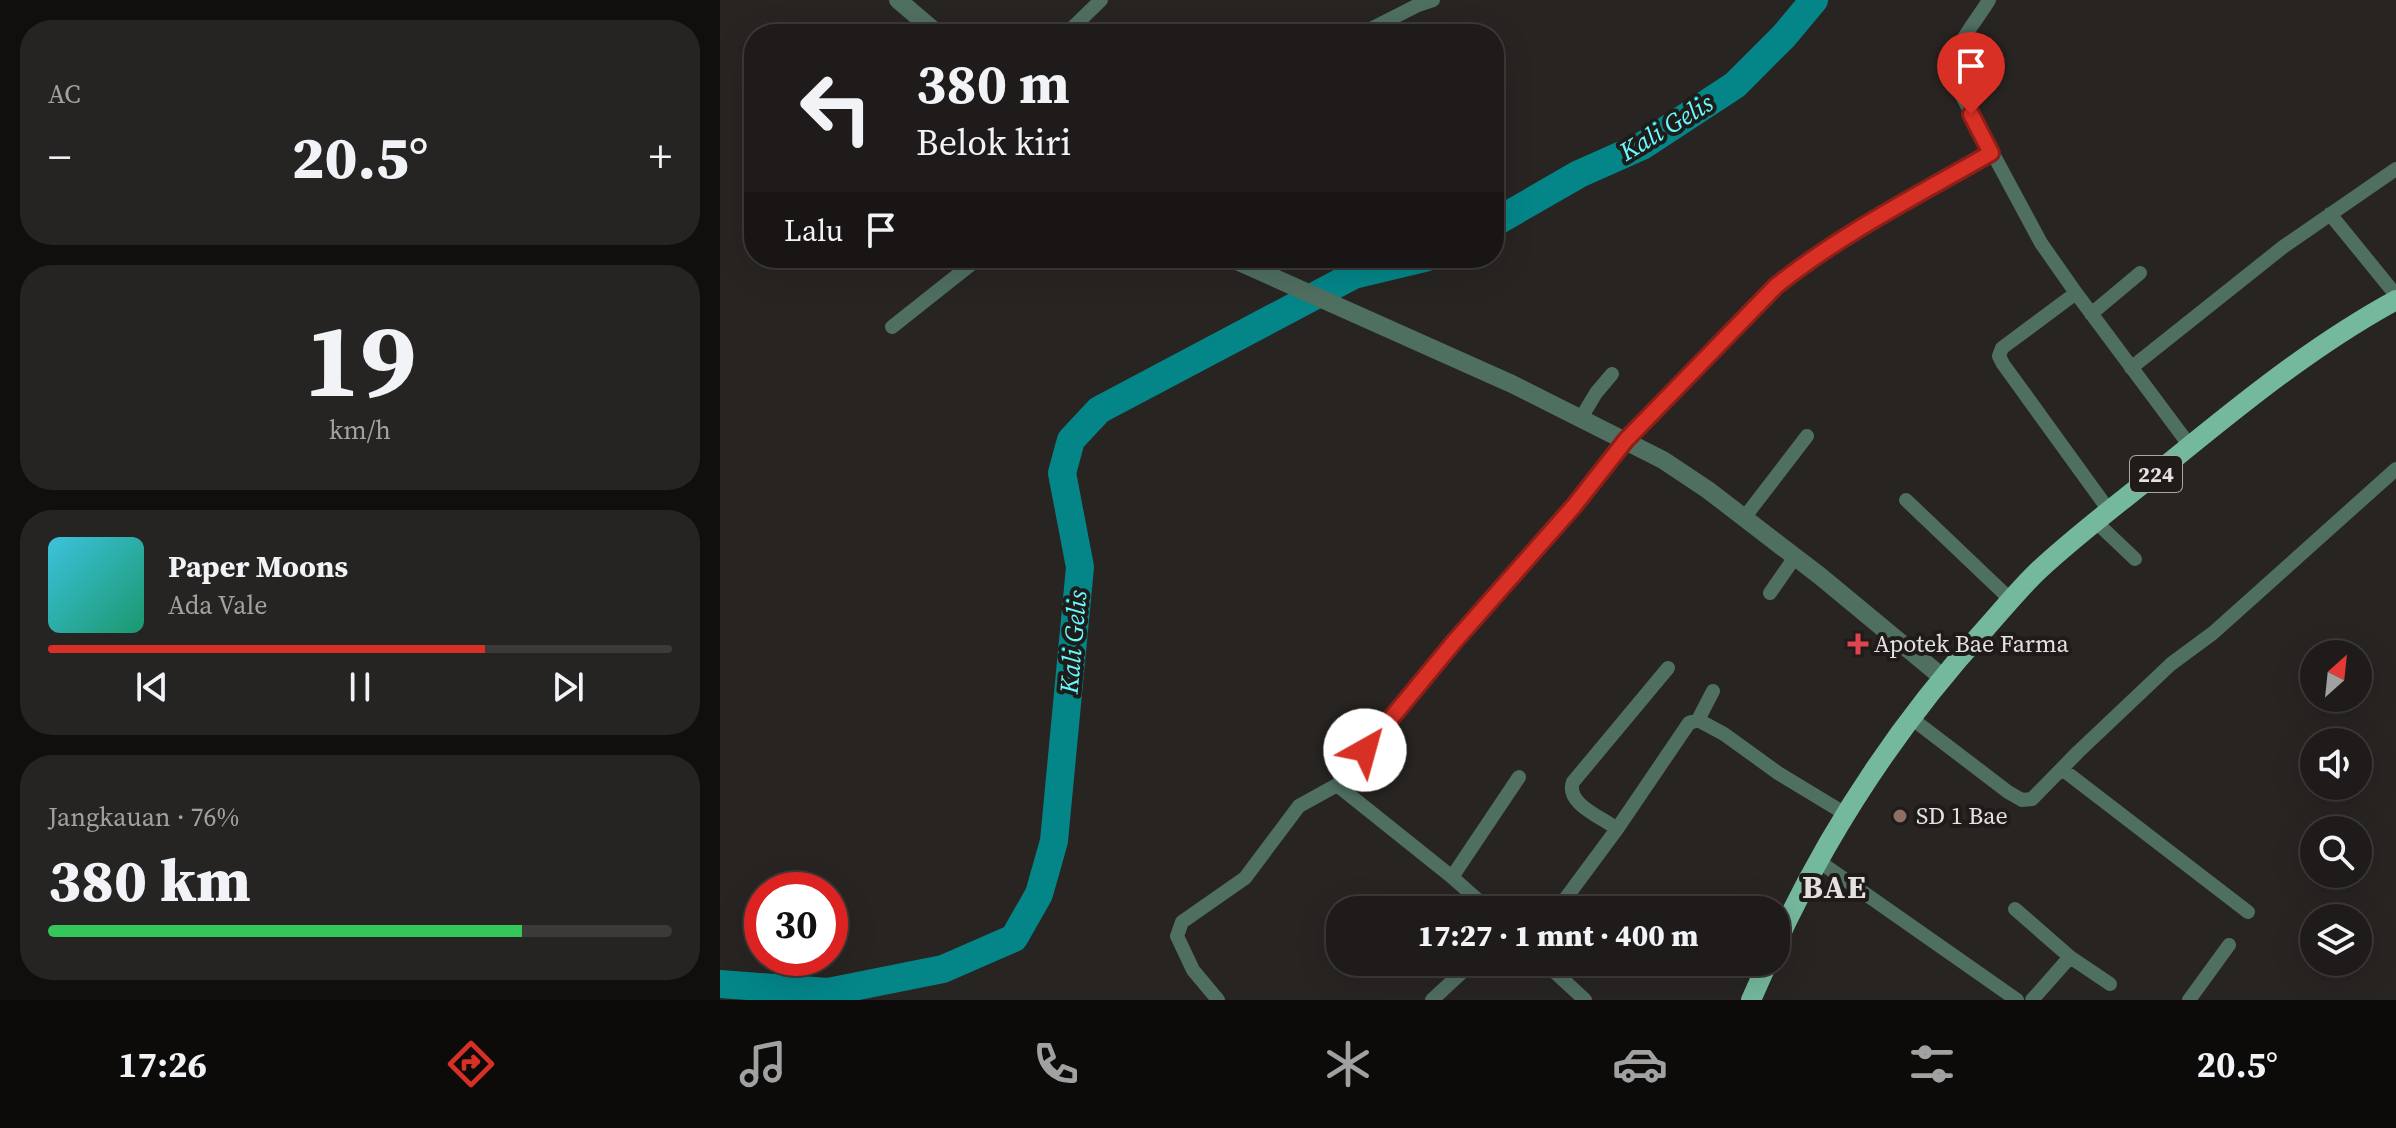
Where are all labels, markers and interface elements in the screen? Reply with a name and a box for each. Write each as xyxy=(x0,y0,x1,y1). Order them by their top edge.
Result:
pin xyxy=(1937,32,2005,114)
icon: arrive xyxy=(1949,44,1993,88)
text: 380 m xyxy=(916,45,1070,122)
icon: left xyxy=(784,56,888,160)
text: AC xyxy=(48,76,81,112)
water label: Kali Gelis xyxy=(1611,85,1720,170)
text: 20.5° xyxy=(292,116,428,198)
text: Belok kiri xyxy=(916,118,1071,167)
text: − xyxy=(48,126,71,187)
text: + xyxy=(649,126,672,187)
icon: arrive xyxy=(859,208,903,252)
text: Lalu xyxy=(784,210,843,251)
text: 19 xyxy=(304,288,416,431)
text: km/h xyxy=(329,412,391,448)
road number: 224 xyxy=(2130,456,2182,492)
text: Paper Moons xyxy=(168,546,348,587)
text: Ada Vale xyxy=(168,587,267,623)
water label: Kali Gelis xyxy=(1050,588,1096,696)
place label: Apotek Bae Farma xyxy=(1874,627,2070,660)
marker: Apotek Bae Farma xyxy=(1849,635,1867,653)
north arrow xyxy=(2300,640,2372,712)
map controls xyxy=(2300,640,2372,976)
icon: previous xyxy=(130,665,174,709)
icon: pause xyxy=(338,665,382,709)
icon: next xyxy=(546,665,590,709)
position arrow xyxy=(1323,708,1407,792)
button: sound xyxy=(2300,728,2372,800)
text: Jangkauan · 76% xyxy=(48,799,239,835)
place label: SD 1 Bae xyxy=(1916,799,2008,832)
marker: SD 1 Bae xyxy=(1891,807,1909,825)
button: search xyxy=(2300,816,2372,888)
text: 380 km xyxy=(48,839,251,921)
district label: BAE xyxy=(1802,865,1868,909)
speed limit sign: 30 xyxy=(744,872,848,976)
button: layers xyxy=(2300,904,2372,976)
text: 17:27 · 1 mnt · 400 m xyxy=(1418,915,1698,956)
icon: directions xyxy=(443,1036,499,1092)
icon: music xyxy=(735,1036,791,1092)
icon: phone xyxy=(1028,1036,1084,1092)
icon: climate xyxy=(1320,1036,1376,1092)
icon: car xyxy=(1612,1036,1668,1092)
icon: filters xyxy=(1904,1036,1960,1092)
text: 17:26 xyxy=(118,1040,207,1089)
text: 20.5° xyxy=(2197,1040,2278,1089)

